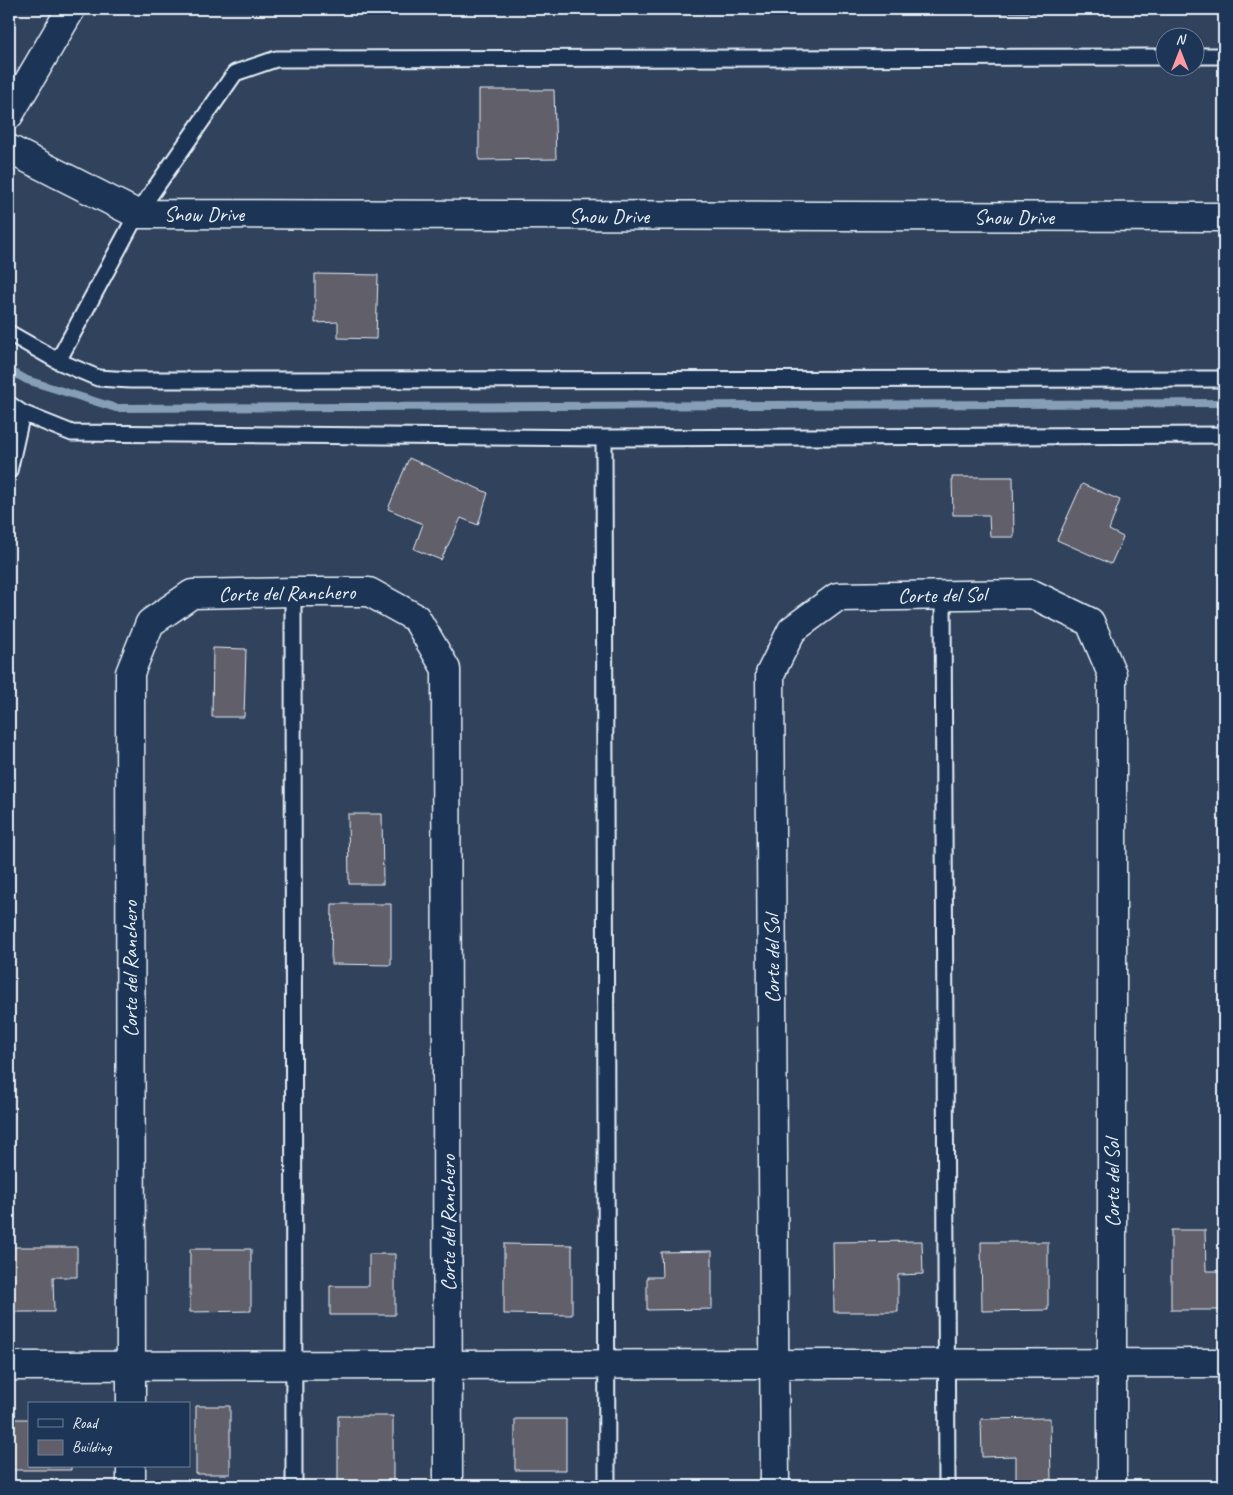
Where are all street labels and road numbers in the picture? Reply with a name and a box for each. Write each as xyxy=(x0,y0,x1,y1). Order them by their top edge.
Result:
street label: Snow Drive xyxy=(164,201,245,227)
street label: Snow Drive xyxy=(569,203,650,229)
street label: Snow Drive xyxy=(974,204,1055,230)
street label: Corte del Ranchero xyxy=(219,579,357,607)
street label: Corte del Sol xyxy=(898,581,990,609)
street label: Corte del Ranchero xyxy=(117,899,143,1037)
street label: Corte del Sol xyxy=(759,911,785,1003)
street label: Corte del Sol xyxy=(1099,1135,1125,1227)
street label: Corte del Ranchero xyxy=(435,1153,461,1291)

